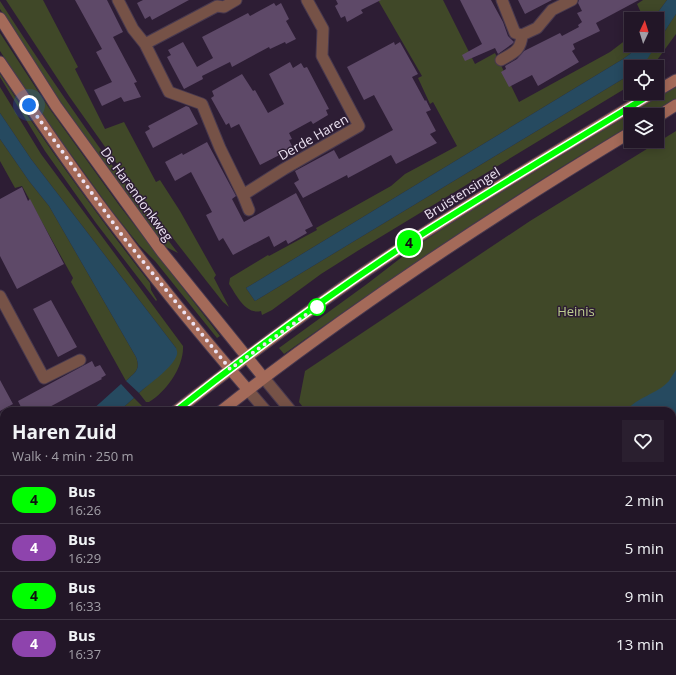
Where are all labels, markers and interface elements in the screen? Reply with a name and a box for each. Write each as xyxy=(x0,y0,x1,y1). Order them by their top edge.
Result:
north arrow xyxy=(624,12,664,52)
map controls xyxy=(624,12,664,148)
button: locate xyxy=(624,60,664,100)
your location xyxy=(19,95,39,115)
button: layers xyxy=(624,108,664,148)
street label: Derde Haren xyxy=(275,110,351,164)
street label: De Harendonkweg xyxy=(97,143,177,245)
street label: Bruistensingel xyxy=(421,163,503,223)
line badge: 4 xyxy=(396,230,422,256)
text: 4 xyxy=(405,233,413,252)
unlabelled marker xyxy=(308,298,326,316)
park label: Heinis xyxy=(557,302,595,320)
text: Haren Zuid xyxy=(12,419,117,445)
button: heart xyxy=(622,420,664,462)
text: Walk · 4 min · 250 m xyxy=(12,447,134,465)
text: Bus xyxy=(68,481,95,501)
text: 4 xyxy=(30,490,38,509)
text: 2 min xyxy=(625,490,664,510)
text: 16:26 xyxy=(68,501,101,519)
text: Bus xyxy=(68,529,95,549)
text: 4 xyxy=(30,538,38,557)
text: 5 min xyxy=(625,538,664,558)
text: 16:29 xyxy=(68,549,101,567)
text: Bus xyxy=(68,577,95,597)
text: 4 xyxy=(30,586,38,605)
text: 9 min xyxy=(625,586,664,606)
text: 16:33 xyxy=(68,597,101,615)
text: Bus xyxy=(68,625,95,645)
text: 4 xyxy=(30,634,38,653)
text: 13 min xyxy=(616,634,664,654)
text: 16:37 xyxy=(68,645,101,663)

